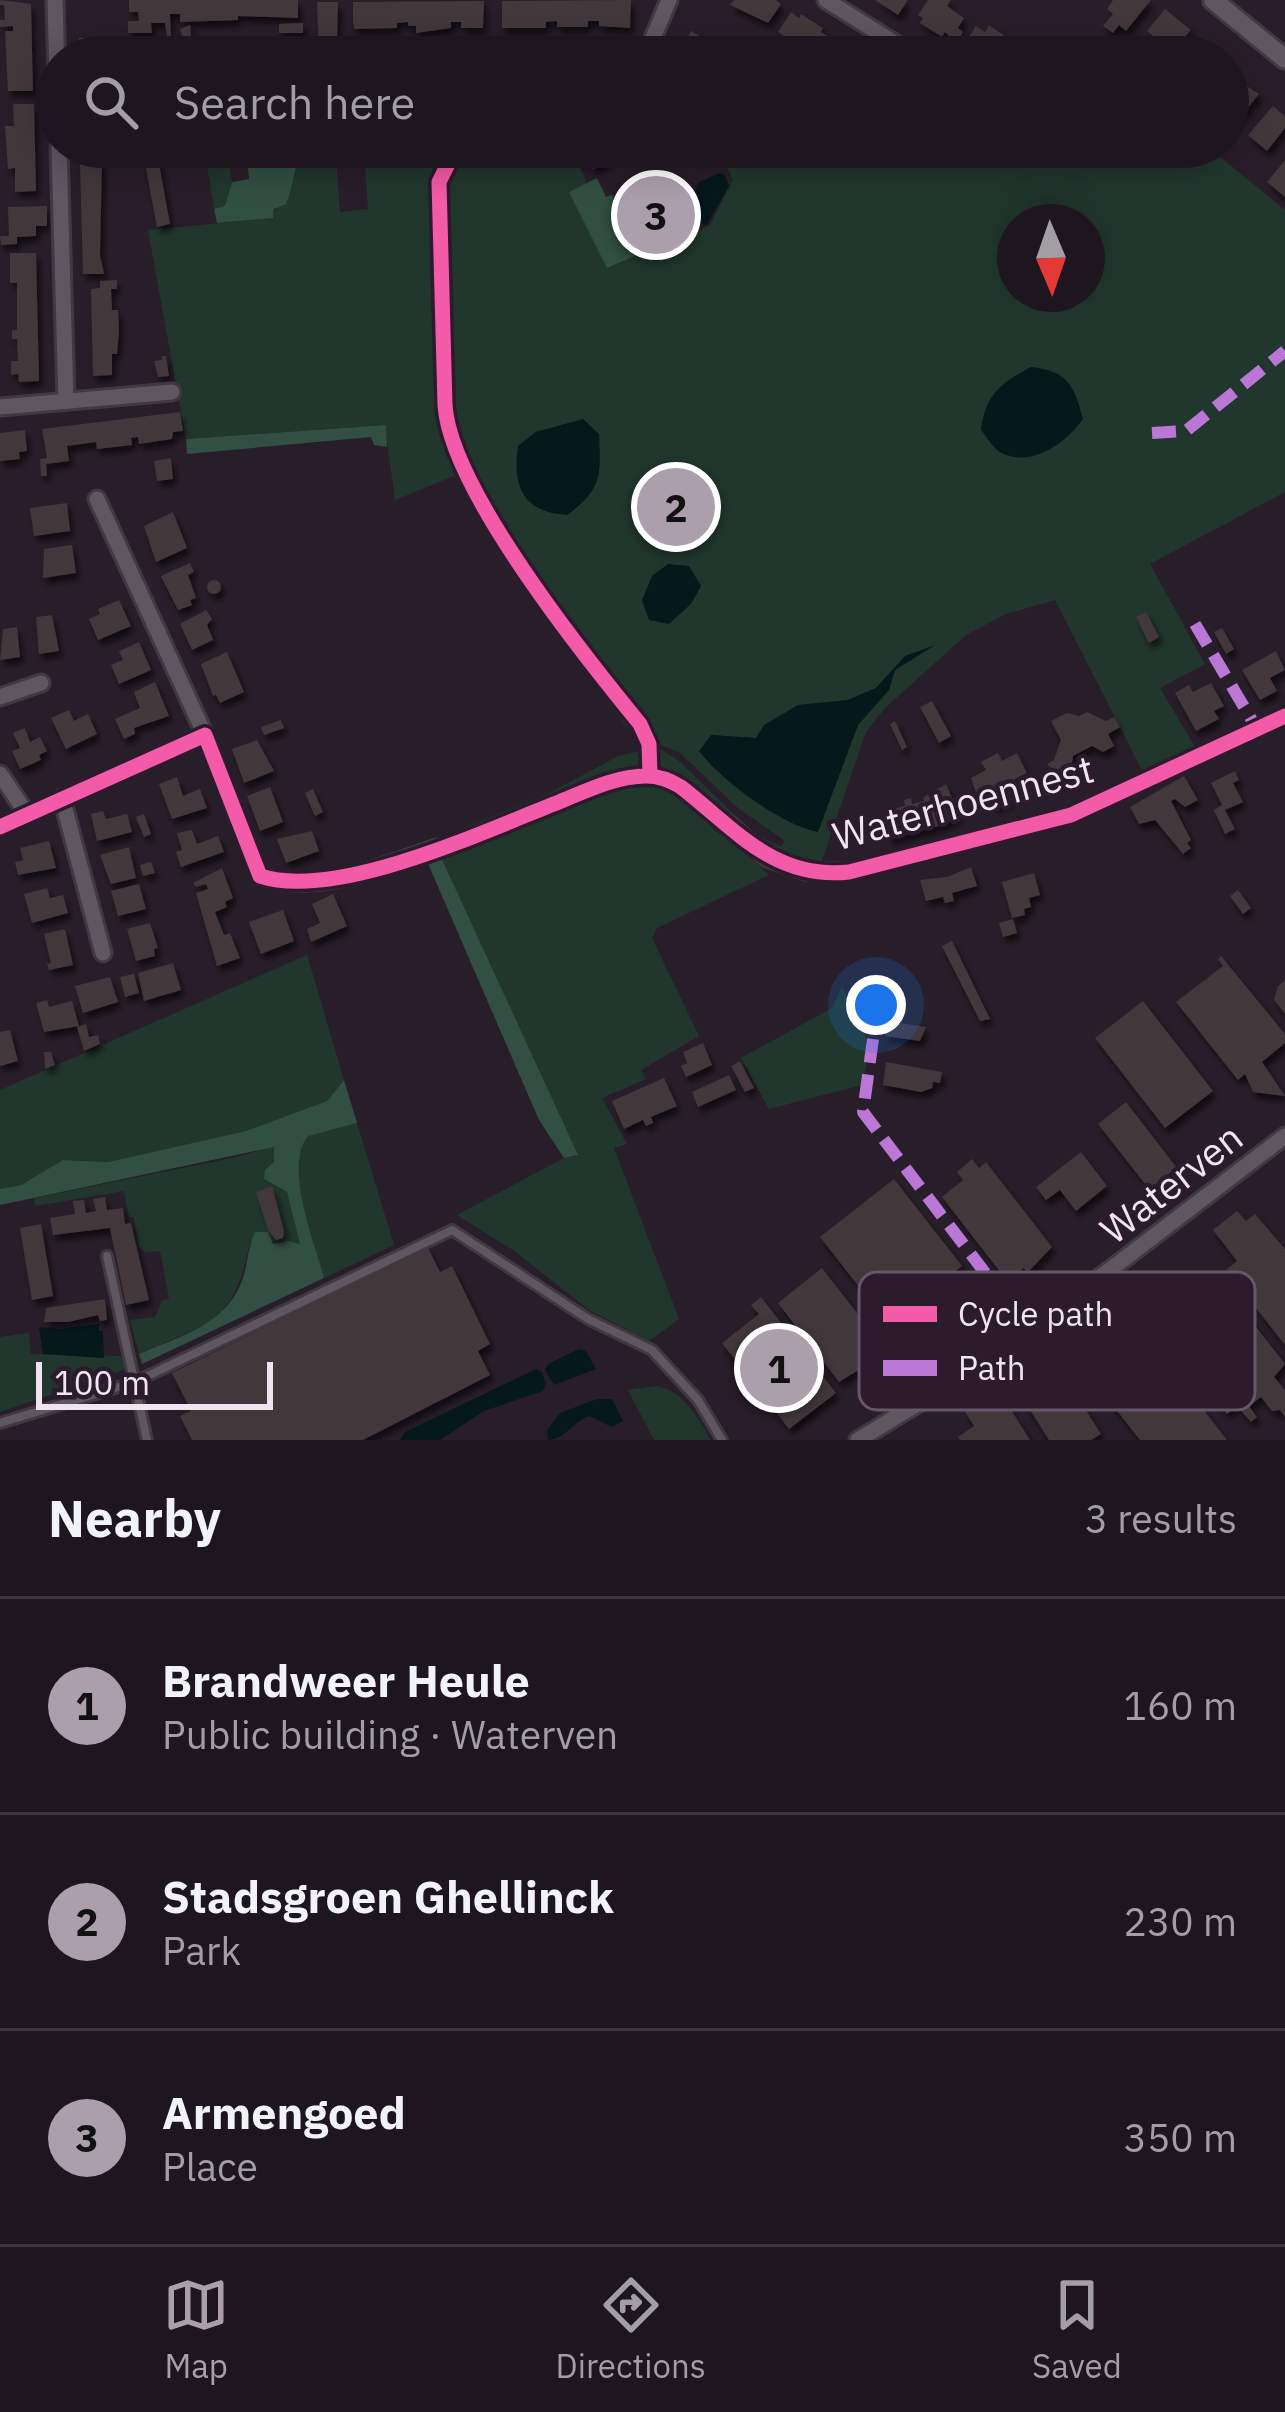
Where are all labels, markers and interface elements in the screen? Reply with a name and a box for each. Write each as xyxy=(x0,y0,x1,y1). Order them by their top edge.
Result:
search box xyxy=(36,36,1249,168)
icon: search xyxy=(78,69,144,135)
text: Search here xyxy=(174,73,415,131)
pin: 3 xyxy=(617,170,695,260)
north arrow xyxy=(997,204,1105,312)
pin: 2 xyxy=(637,462,715,552)
street label: Waterhoennest xyxy=(827,743,1099,861)
your location xyxy=(846,975,906,1035)
street label: Waterven xyxy=(1089,1111,1253,1255)
legend xyxy=(859,1272,1255,1410)
text: Cycle path xyxy=(958,1292,1113,1335)
pin: 1 xyxy=(740,1323,818,1413)
text: Path xyxy=(958,1346,1026,1389)
scale bar xyxy=(36,1356,273,1409)
text: 100 m xyxy=(54,1361,150,1404)
text: Nearby xyxy=(48,1485,221,1551)
text: 3 results xyxy=(1085,1493,1237,1544)
text: Brandweer Heule xyxy=(162,1651,530,1709)
text: 1 xyxy=(75,1680,99,1731)
text: 160 m xyxy=(1124,1680,1237,1731)
text: Public building · Waterven xyxy=(162,1709,618,1760)
text: Stadsgroen Ghellinck xyxy=(162,1867,614,1925)
text: 2 xyxy=(75,1896,99,1947)
text: 230 m xyxy=(1124,1896,1237,1947)
text: Park xyxy=(162,1925,241,1976)
text: Armengoed xyxy=(162,2083,406,2141)
text: 3 xyxy=(75,2112,99,2163)
text: 350 m xyxy=(1124,2112,1237,2163)
text: Place xyxy=(162,2141,258,2192)
tab: Map xyxy=(163,2272,229,2387)
tab: Directions xyxy=(556,2272,706,2387)
tab: Saved xyxy=(1032,2272,1122,2387)

